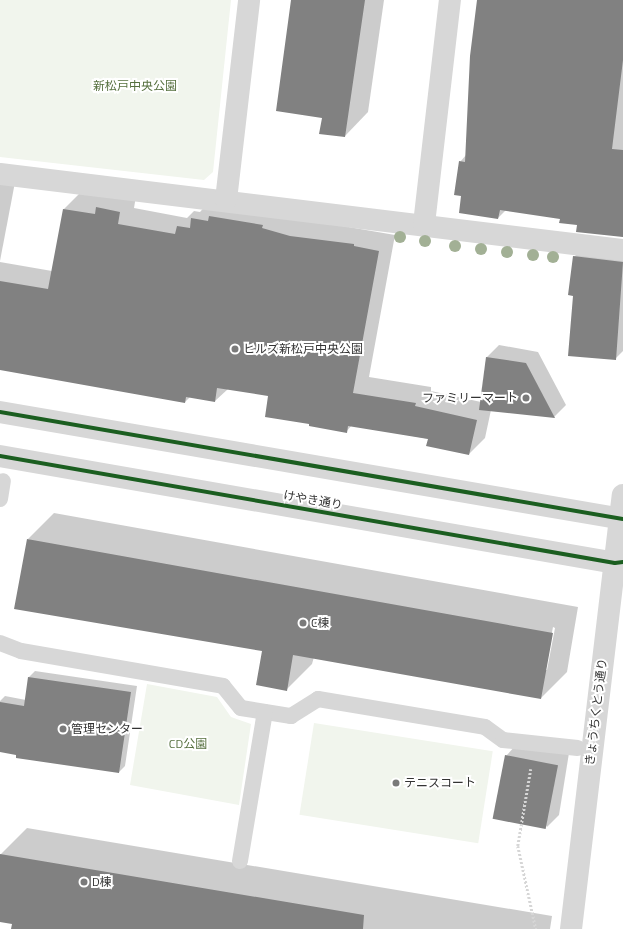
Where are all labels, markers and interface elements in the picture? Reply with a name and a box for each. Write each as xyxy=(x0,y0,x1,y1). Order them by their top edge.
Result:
park label: 新松戸中央公園 xyxy=(93,79,177,93)
place label: ヒルズ新松戸中央公園 xyxy=(243,342,363,356)
marker: ヒルズ新松戸中央公園 xyxy=(230,344,240,354)
place label: ファミリーマート xyxy=(422,391,518,405)
marker: ファミリーマート xyxy=(521,393,531,403)
street label: けやき通り xyxy=(282,488,344,512)
place label: C棟 xyxy=(311,616,330,630)
marker: C棟 xyxy=(298,618,308,628)
street label: きょうちくとう通り xyxy=(582,658,610,766)
place label: 管理センター xyxy=(71,722,143,736)
marker: 管理センター xyxy=(58,724,68,734)
park label: CD公園 xyxy=(169,737,207,751)
place label: テニスコート xyxy=(404,776,476,790)
marker: テニスコート xyxy=(391,778,401,788)
place label: D棟 xyxy=(92,875,112,889)
marker: D棟 xyxy=(79,877,89,887)

